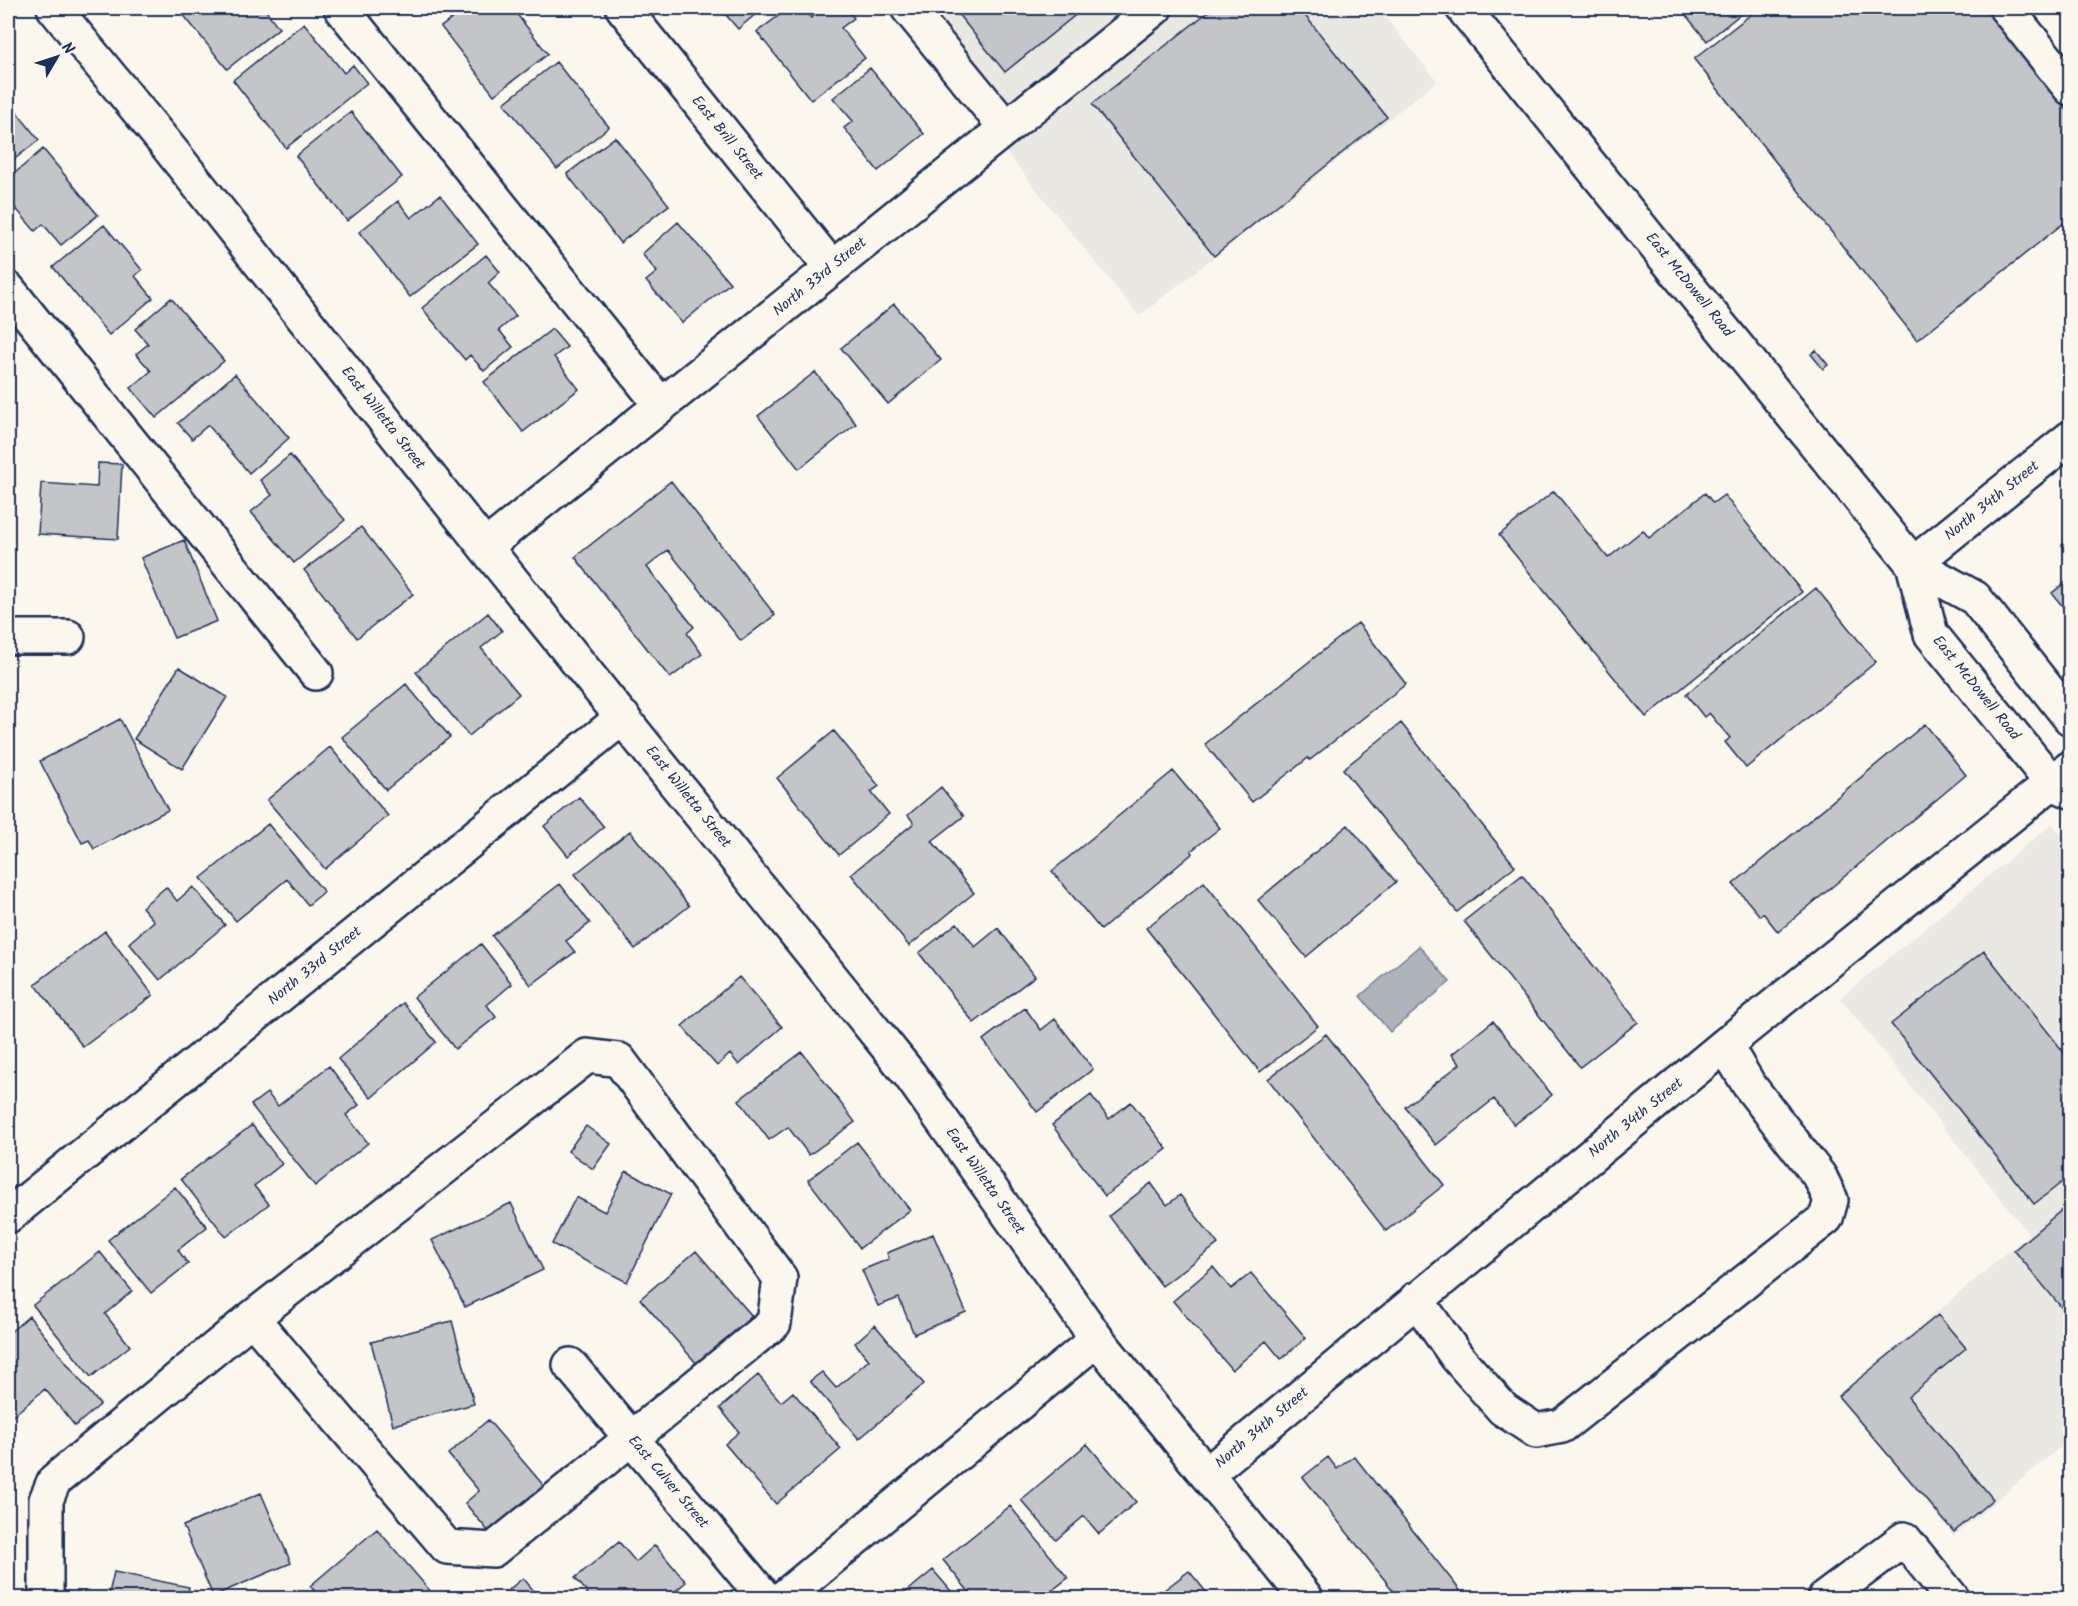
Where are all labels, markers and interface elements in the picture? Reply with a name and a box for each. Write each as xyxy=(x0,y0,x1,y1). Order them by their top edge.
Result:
north arrow xyxy=(27,27,87,87)
text: N xyxy=(55,37,80,60)
street label: East Brill Street xyxy=(685,90,769,186)
street label: East McDowell Road xyxy=(1639,227,1739,343)
street label: North 33rd Street xyxy=(768,231,873,323)
street label: East Willetta Street xyxy=(335,361,431,475)
street label: North 34th Street xyxy=(1939,455,2045,547)
street label: East McDowell Road xyxy=(1926,630,2026,746)
street label: East Willetta Street xyxy=(639,740,737,854)
street label: North 33rd Street xyxy=(263,920,368,1012)
street label: North 34th Street xyxy=(1583,1072,1689,1164)
street label: East Willetta Street xyxy=(939,1122,1031,1240)
street label: North 34th Street xyxy=(1210,1381,1314,1475)
street label: East Culver Street xyxy=(622,1430,715,1534)

